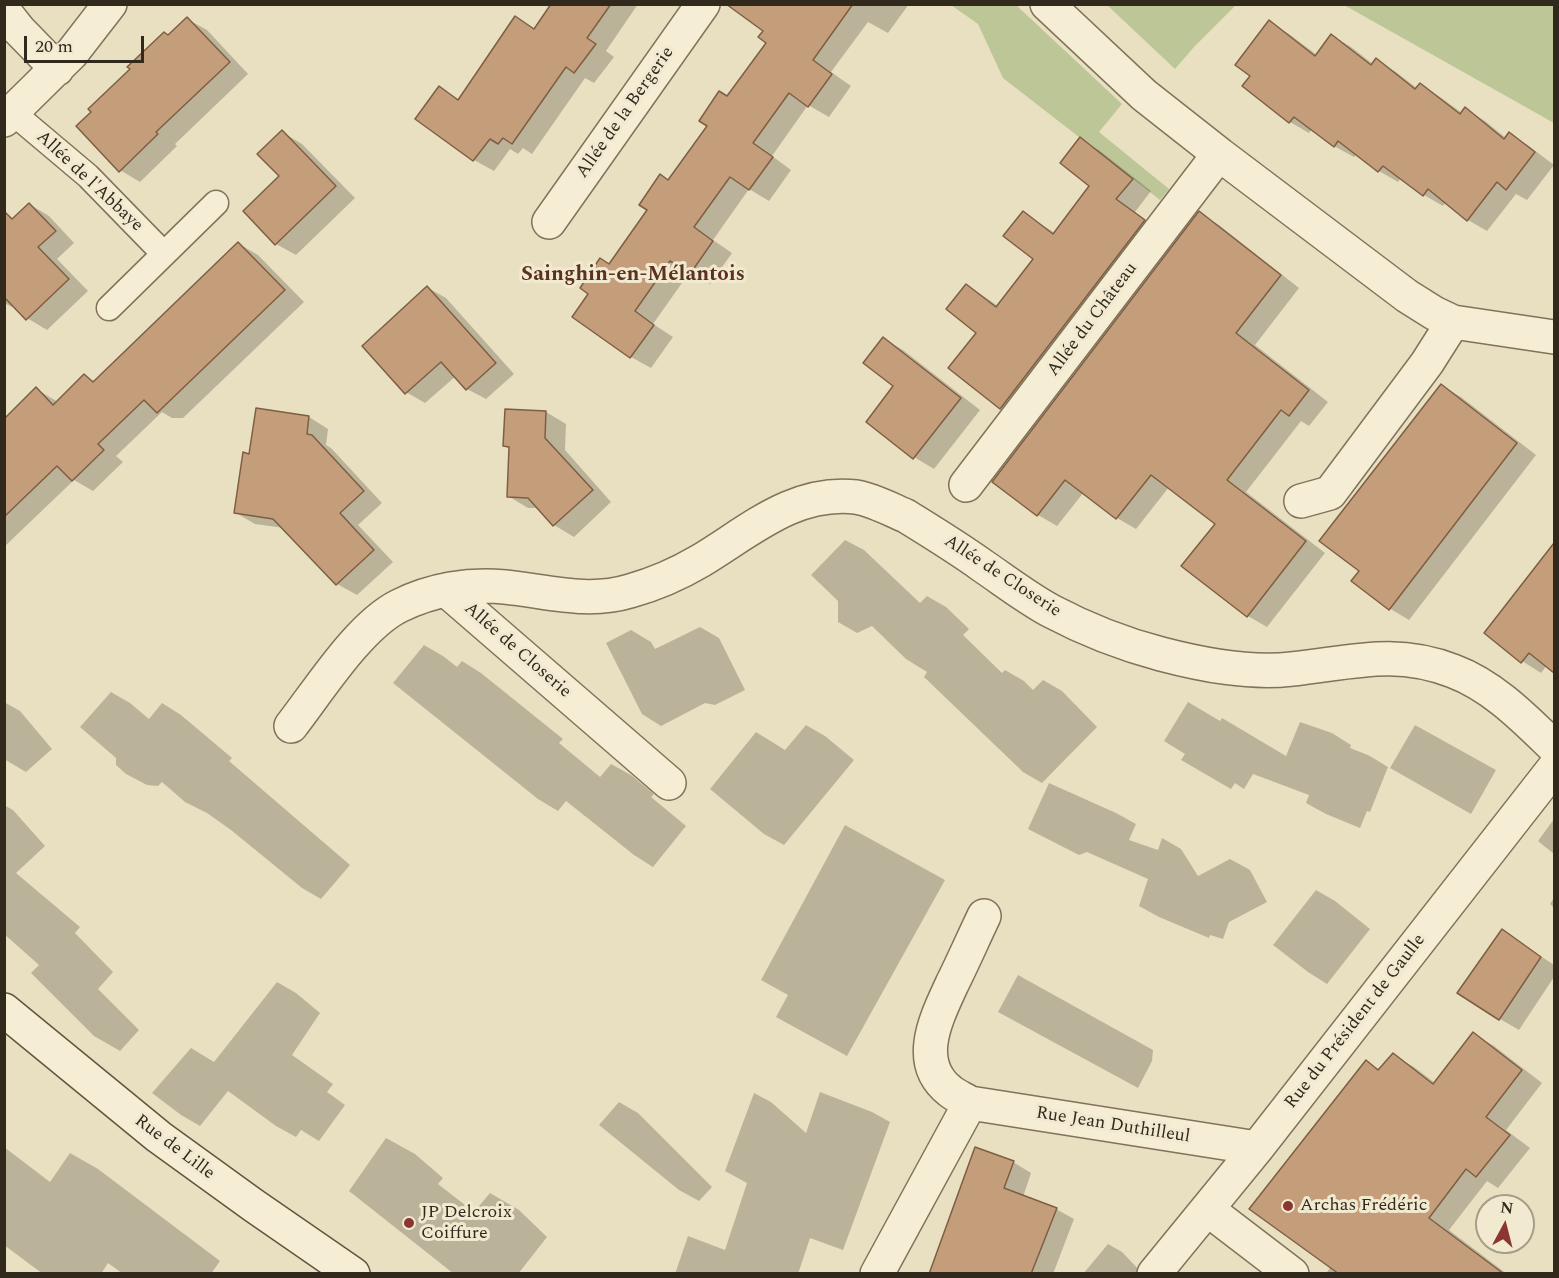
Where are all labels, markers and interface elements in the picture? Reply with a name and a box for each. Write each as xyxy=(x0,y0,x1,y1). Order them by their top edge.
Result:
scale bar xyxy=(27,24,147,62)
text: 20 m xyxy=(35,33,73,60)
street label: Allée de la Bergerie xyxy=(573,43,679,183)
street label: Allée de l'Abbaye xyxy=(31,127,147,237)
street label: Allée du Château xyxy=(1043,259,1143,381)
district label: Sainghin-en-Mélantois xyxy=(521,263,745,289)
street label: Allée de Closerie xyxy=(939,531,1065,623)
street label: Allée de Closerie xyxy=(459,599,575,703)
street label: Rue du Président de Gaulle xyxy=(1281,930,1431,1114)
street label: Rue Jean Duthilleul xyxy=(1034,1103,1192,1149)
street label: Rue de Lille xyxy=(130,1111,218,1185)
north arrow xyxy=(1475,1194,1535,1254)
place label: Archas Frédéric xyxy=(1300,1195,1427,1217)
text: N xyxy=(1499,1195,1515,1221)
marker: Archas Frédéric xyxy=(1281,1199,1295,1213)
place label: JP Delcroix Coiffure xyxy=(421,1202,512,1244)
marker: JP Delcroix Coiffure xyxy=(402,1216,416,1230)

